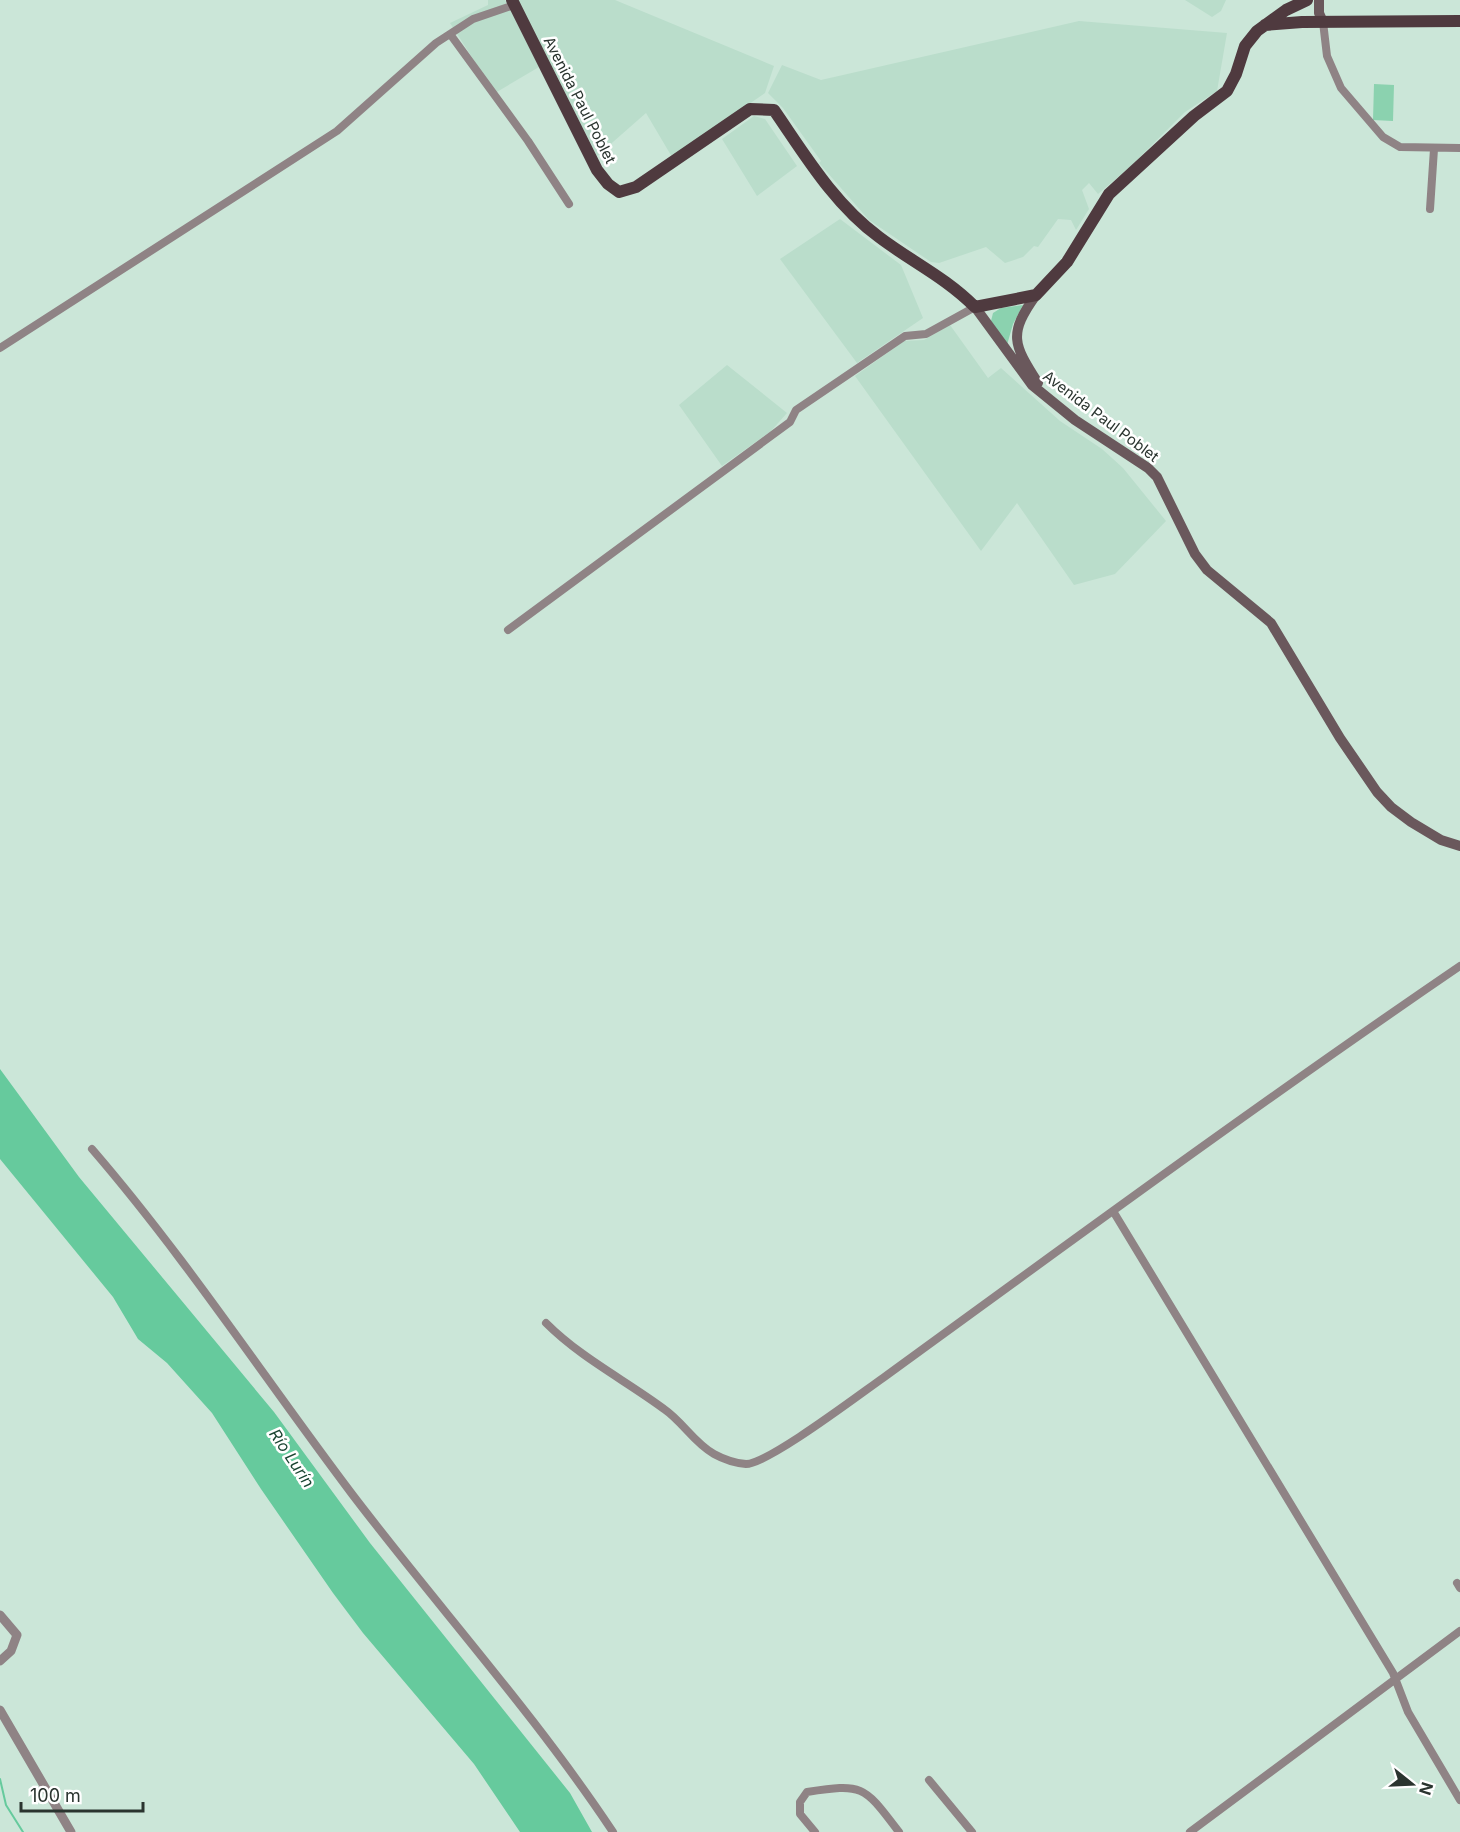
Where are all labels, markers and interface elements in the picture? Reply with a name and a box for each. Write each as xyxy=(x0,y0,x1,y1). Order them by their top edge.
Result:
street label: Avenida Paul Poblet xyxy=(540,33,620,167)
street label: Avenida Paul Poblet xyxy=(1039,366,1163,466)
water label: Río Lurín xyxy=(265,1425,319,1491)
north arrow xyxy=(1382,1754,1442,1814)
scale bar xyxy=(21,1775,142,1813)
text: N xyxy=(1415,1780,1438,1798)
text: 100 m xyxy=(30,1785,81,1806)

